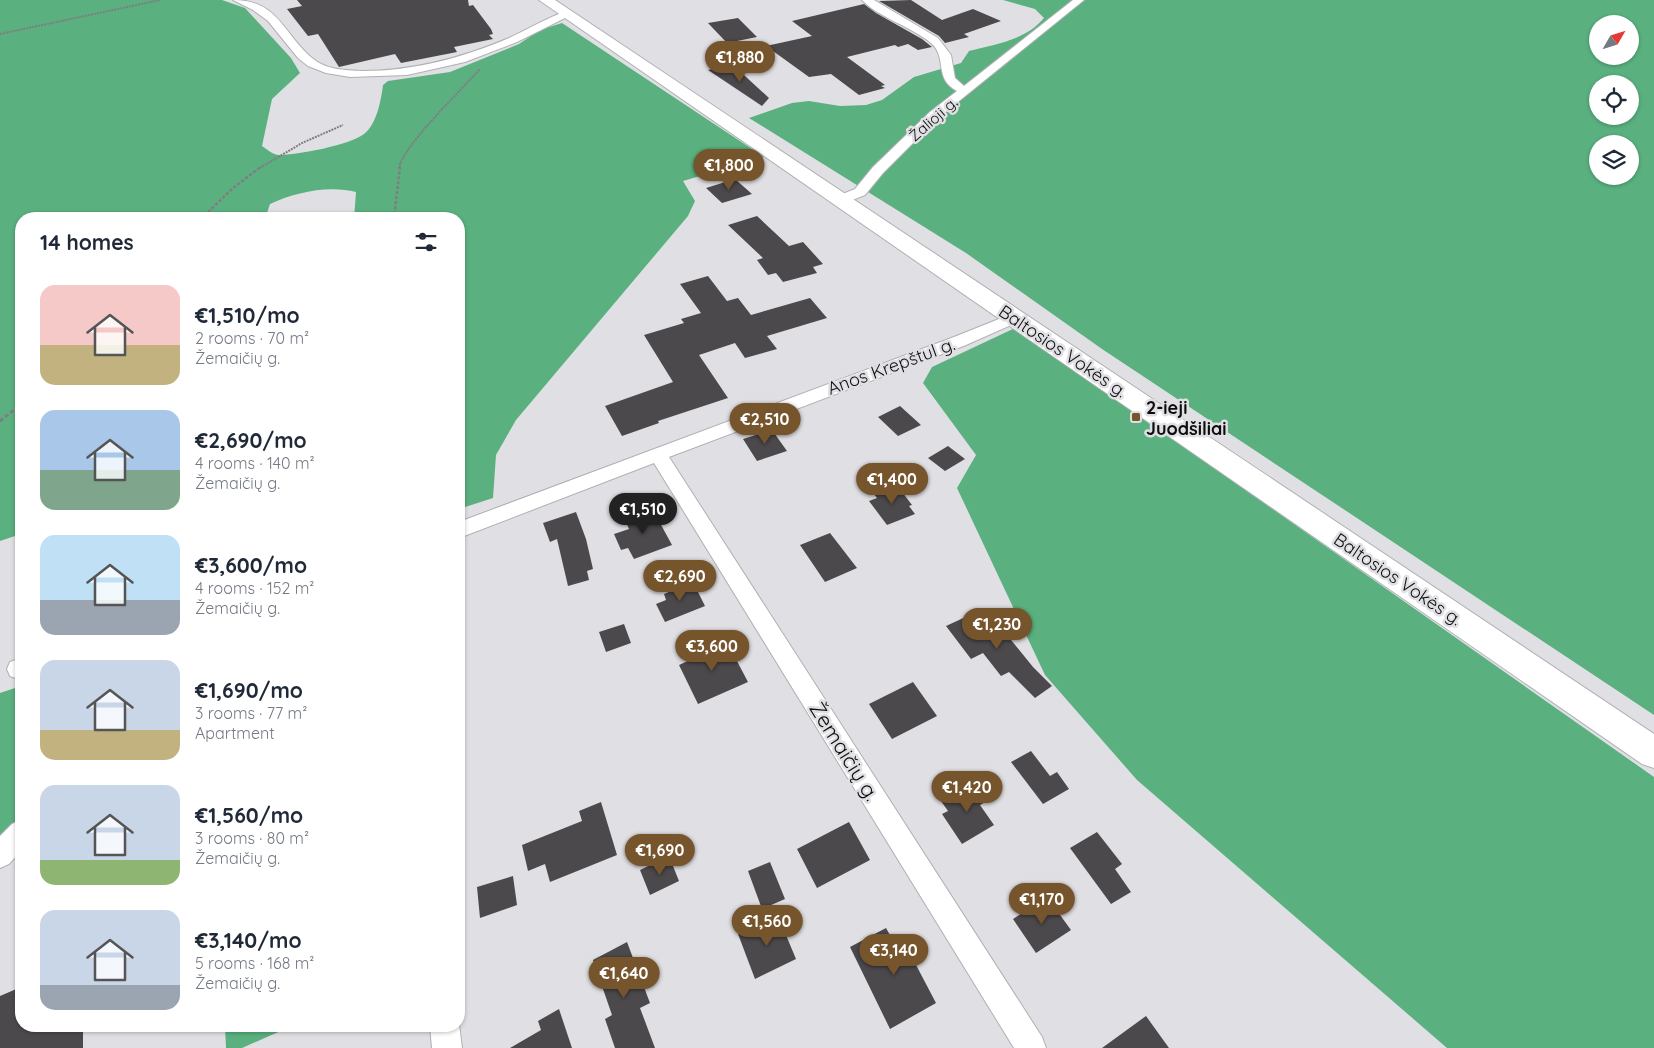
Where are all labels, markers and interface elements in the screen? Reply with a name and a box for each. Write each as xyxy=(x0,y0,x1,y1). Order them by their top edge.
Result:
north arrow xyxy=(1589,15,1639,65)
map controls xyxy=(1589,15,1639,185)
pin: €1,880 xyxy=(699,41,781,83)
text: €1,880 xyxy=(716,47,764,67)
button: locate xyxy=(1589,75,1639,125)
street label: Žalioji g. xyxy=(905,93,961,145)
button: layers xyxy=(1589,135,1639,185)
pin: €1,800 xyxy=(688,148,770,191)
text: €1,800 xyxy=(704,155,754,175)
icon: filters xyxy=(412,228,440,256)
text: 14 homes xyxy=(40,229,134,255)
street label: Baltosios Vokės g. xyxy=(994,300,1132,402)
text: €1,510/mo xyxy=(195,302,300,328)
icon: home xyxy=(80,305,140,365)
text: 2 rooms · 70 m² xyxy=(195,328,309,348)
street label: Anos Krepštul g. xyxy=(824,332,958,400)
text: Žemaičių g. xyxy=(195,348,280,368)
place label: 2-ieji Juodšiliai xyxy=(1146,396,1227,440)
pin: €2,510 xyxy=(724,402,806,445)
text: €2,510 xyxy=(741,409,789,429)
marker: 2-ieji Juodšiliai xyxy=(1130,411,1142,423)
text: €2,690/mo xyxy=(195,427,307,453)
icon: home xyxy=(80,430,140,490)
text: 4 rooms · 140 m² xyxy=(195,453,315,473)
pin: €1,400 xyxy=(851,462,933,505)
text: €1,400 xyxy=(867,469,917,489)
text: Žemaičių g. xyxy=(195,473,280,493)
pin: €1,510 xyxy=(602,492,684,535)
text: €1,510 xyxy=(620,499,666,519)
street label: Baltosios Vokės g. xyxy=(1329,528,1467,630)
text: €3,600/mo xyxy=(195,552,307,578)
icon: home xyxy=(80,555,140,615)
pin: €2,690 xyxy=(639,560,721,602)
text: €2,690 xyxy=(654,566,706,586)
text: 4 rooms · 152 m² xyxy=(195,578,314,598)
text: Žemaičių g. xyxy=(195,598,280,618)
pin: €1,230 xyxy=(956,608,1038,650)
text: €1,230 xyxy=(973,614,1021,634)
pin: €3,600 xyxy=(671,630,753,672)
text: €3,600 xyxy=(686,636,738,656)
text: €1,690/mo xyxy=(195,677,303,703)
icon: home xyxy=(80,680,140,740)
street label: Žemaičių g. xyxy=(804,697,886,805)
text: 3 rooms · 77 m² xyxy=(195,703,307,723)
text: Apartment xyxy=(195,723,275,743)
pin: €1,420 xyxy=(926,770,1008,813)
text: €1,420 xyxy=(943,777,992,797)
text: €1,560/mo xyxy=(195,802,303,828)
icon: home xyxy=(80,805,140,865)
text: 3 rooms · 80 m² xyxy=(195,828,309,848)
pin: €1,690 xyxy=(619,834,701,876)
text: €1,690 xyxy=(636,840,684,860)
text: Žemaičių g. xyxy=(195,848,280,868)
pin: €1,170 xyxy=(1001,882,1083,925)
text: €1,170 xyxy=(1020,889,1064,909)
pin: €1,560 xyxy=(726,904,808,947)
text: €1,560 xyxy=(743,911,791,931)
text: €3,140/mo xyxy=(195,927,302,953)
icon: home xyxy=(80,930,140,990)
pin: €3,140 xyxy=(853,934,935,976)
text: €3,140 xyxy=(870,940,918,960)
text: 5 rooms · 168 m² xyxy=(195,953,314,973)
pin: €1,640 xyxy=(583,956,665,999)
text: €1,640 xyxy=(600,963,648,983)
text: Žemaičių g. xyxy=(195,973,280,993)

